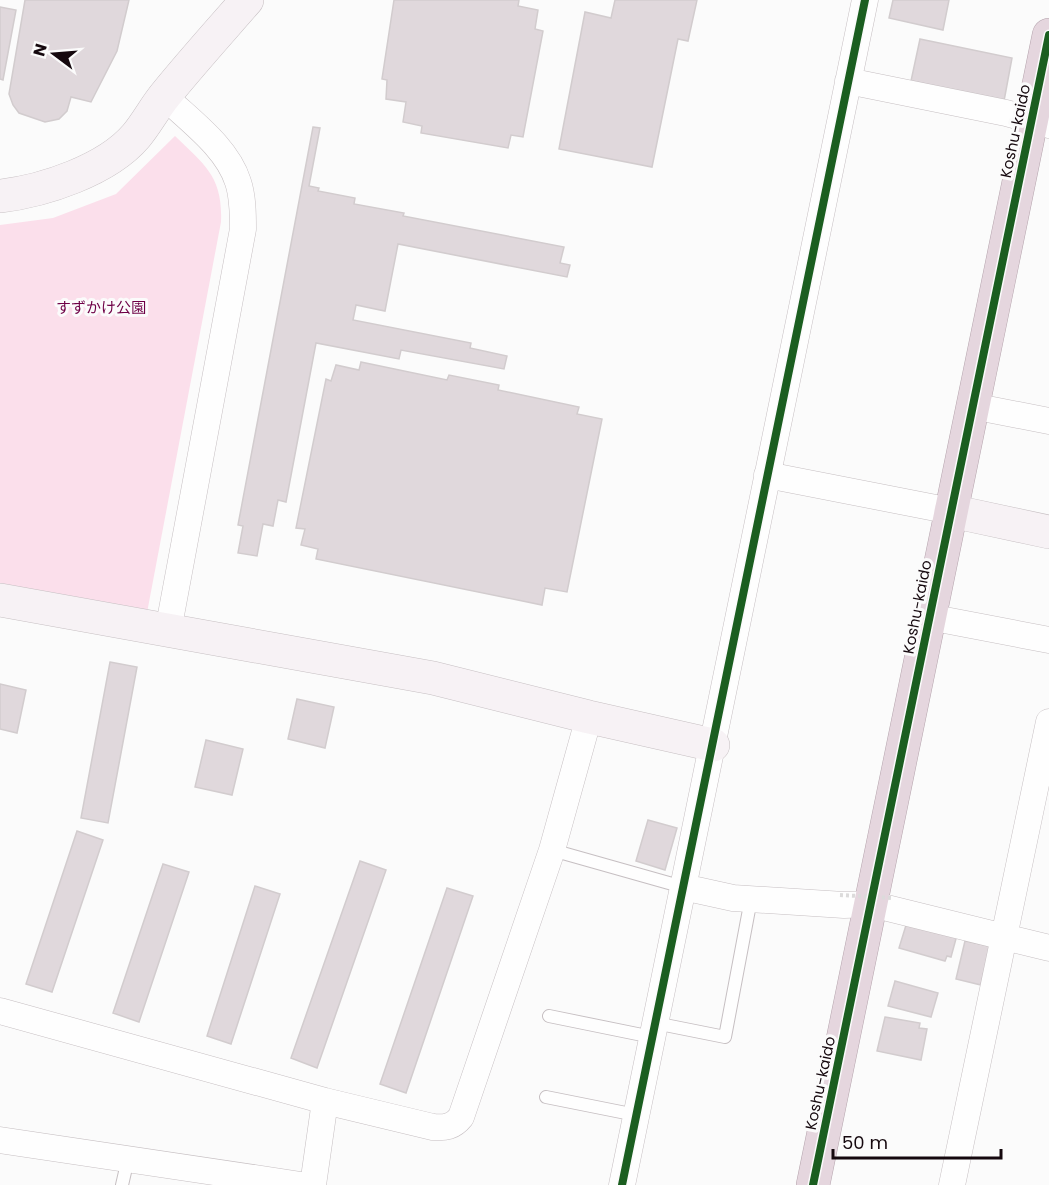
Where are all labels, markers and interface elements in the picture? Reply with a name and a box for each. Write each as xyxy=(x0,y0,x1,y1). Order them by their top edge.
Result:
north arrow xyxy=(24,24,84,84)
text: N xyxy=(27,41,53,59)
street label: Koshu-kaido xyxy=(995,82,1035,180)
park label: すずかけ公園 xyxy=(56,297,146,318)
street label: Koshu-kaido xyxy=(898,558,936,656)
street label: Koshu-kaido xyxy=(800,1034,840,1132)
scale bar xyxy=(833,1122,1001,1160)
text: 50 m xyxy=(842,1130,888,1155)

